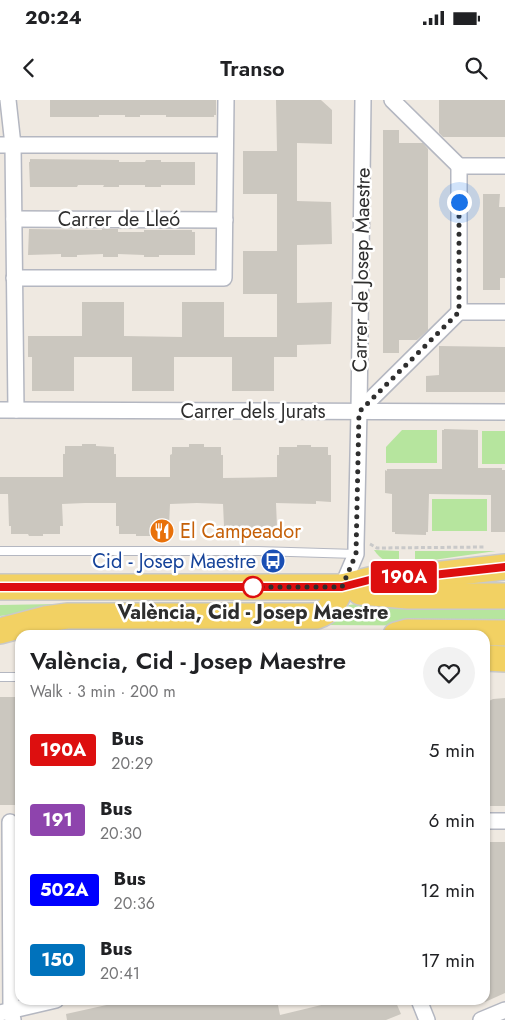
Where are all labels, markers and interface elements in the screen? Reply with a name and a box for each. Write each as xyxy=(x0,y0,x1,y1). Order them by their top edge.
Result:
text: 20:24 xyxy=(25,4,82,31)
text: Transo xyxy=(220,52,285,84)
icon: back xyxy=(15,54,43,82)
icon: search xyxy=(462,54,490,82)
street label: Carrer de Josep Maestre xyxy=(345,167,378,373)
your location xyxy=(447,190,472,215)
street label: Carrer de Lleó xyxy=(58,205,180,234)
street label: Carrer dels Jurats xyxy=(181,397,325,426)
place label: El Campeador xyxy=(180,517,301,546)
restaurant icon: El Campeador xyxy=(149,518,175,544)
place label: Cid - Josep Maestre xyxy=(92,547,256,576)
bus stop icon: Cid - Josep Maestre xyxy=(260,548,286,574)
line badge: 190A xyxy=(369,561,439,593)
text: 190A xyxy=(381,564,427,590)
marker: València, Cid - Josep Maestre xyxy=(242,576,264,598)
place label: València, Cid - Josep Maestre xyxy=(116,598,389,627)
text: València, Cid - Josep Maestre xyxy=(30,643,346,678)
button: heart xyxy=(423,647,475,699)
text: Walk · 3 min · 200 m xyxy=(30,680,176,703)
text: Bus xyxy=(111,725,144,752)
text: 190A xyxy=(40,737,86,763)
text: 5 min xyxy=(429,737,475,764)
text: 20:29 xyxy=(111,752,153,775)
text: Bus xyxy=(100,795,132,822)
text: 191 xyxy=(42,807,73,833)
text: 6 min xyxy=(429,807,475,834)
text: 20:30 xyxy=(100,822,142,845)
text: Bus xyxy=(114,865,146,892)
text: 502A xyxy=(40,877,89,903)
text: 12 min xyxy=(420,877,475,904)
text: 20:36 xyxy=(114,892,155,915)
text: Bus xyxy=(100,935,132,962)
text: 150 xyxy=(41,947,74,973)
text: 17 min xyxy=(421,947,475,974)
text: 20:41 xyxy=(100,962,140,985)

